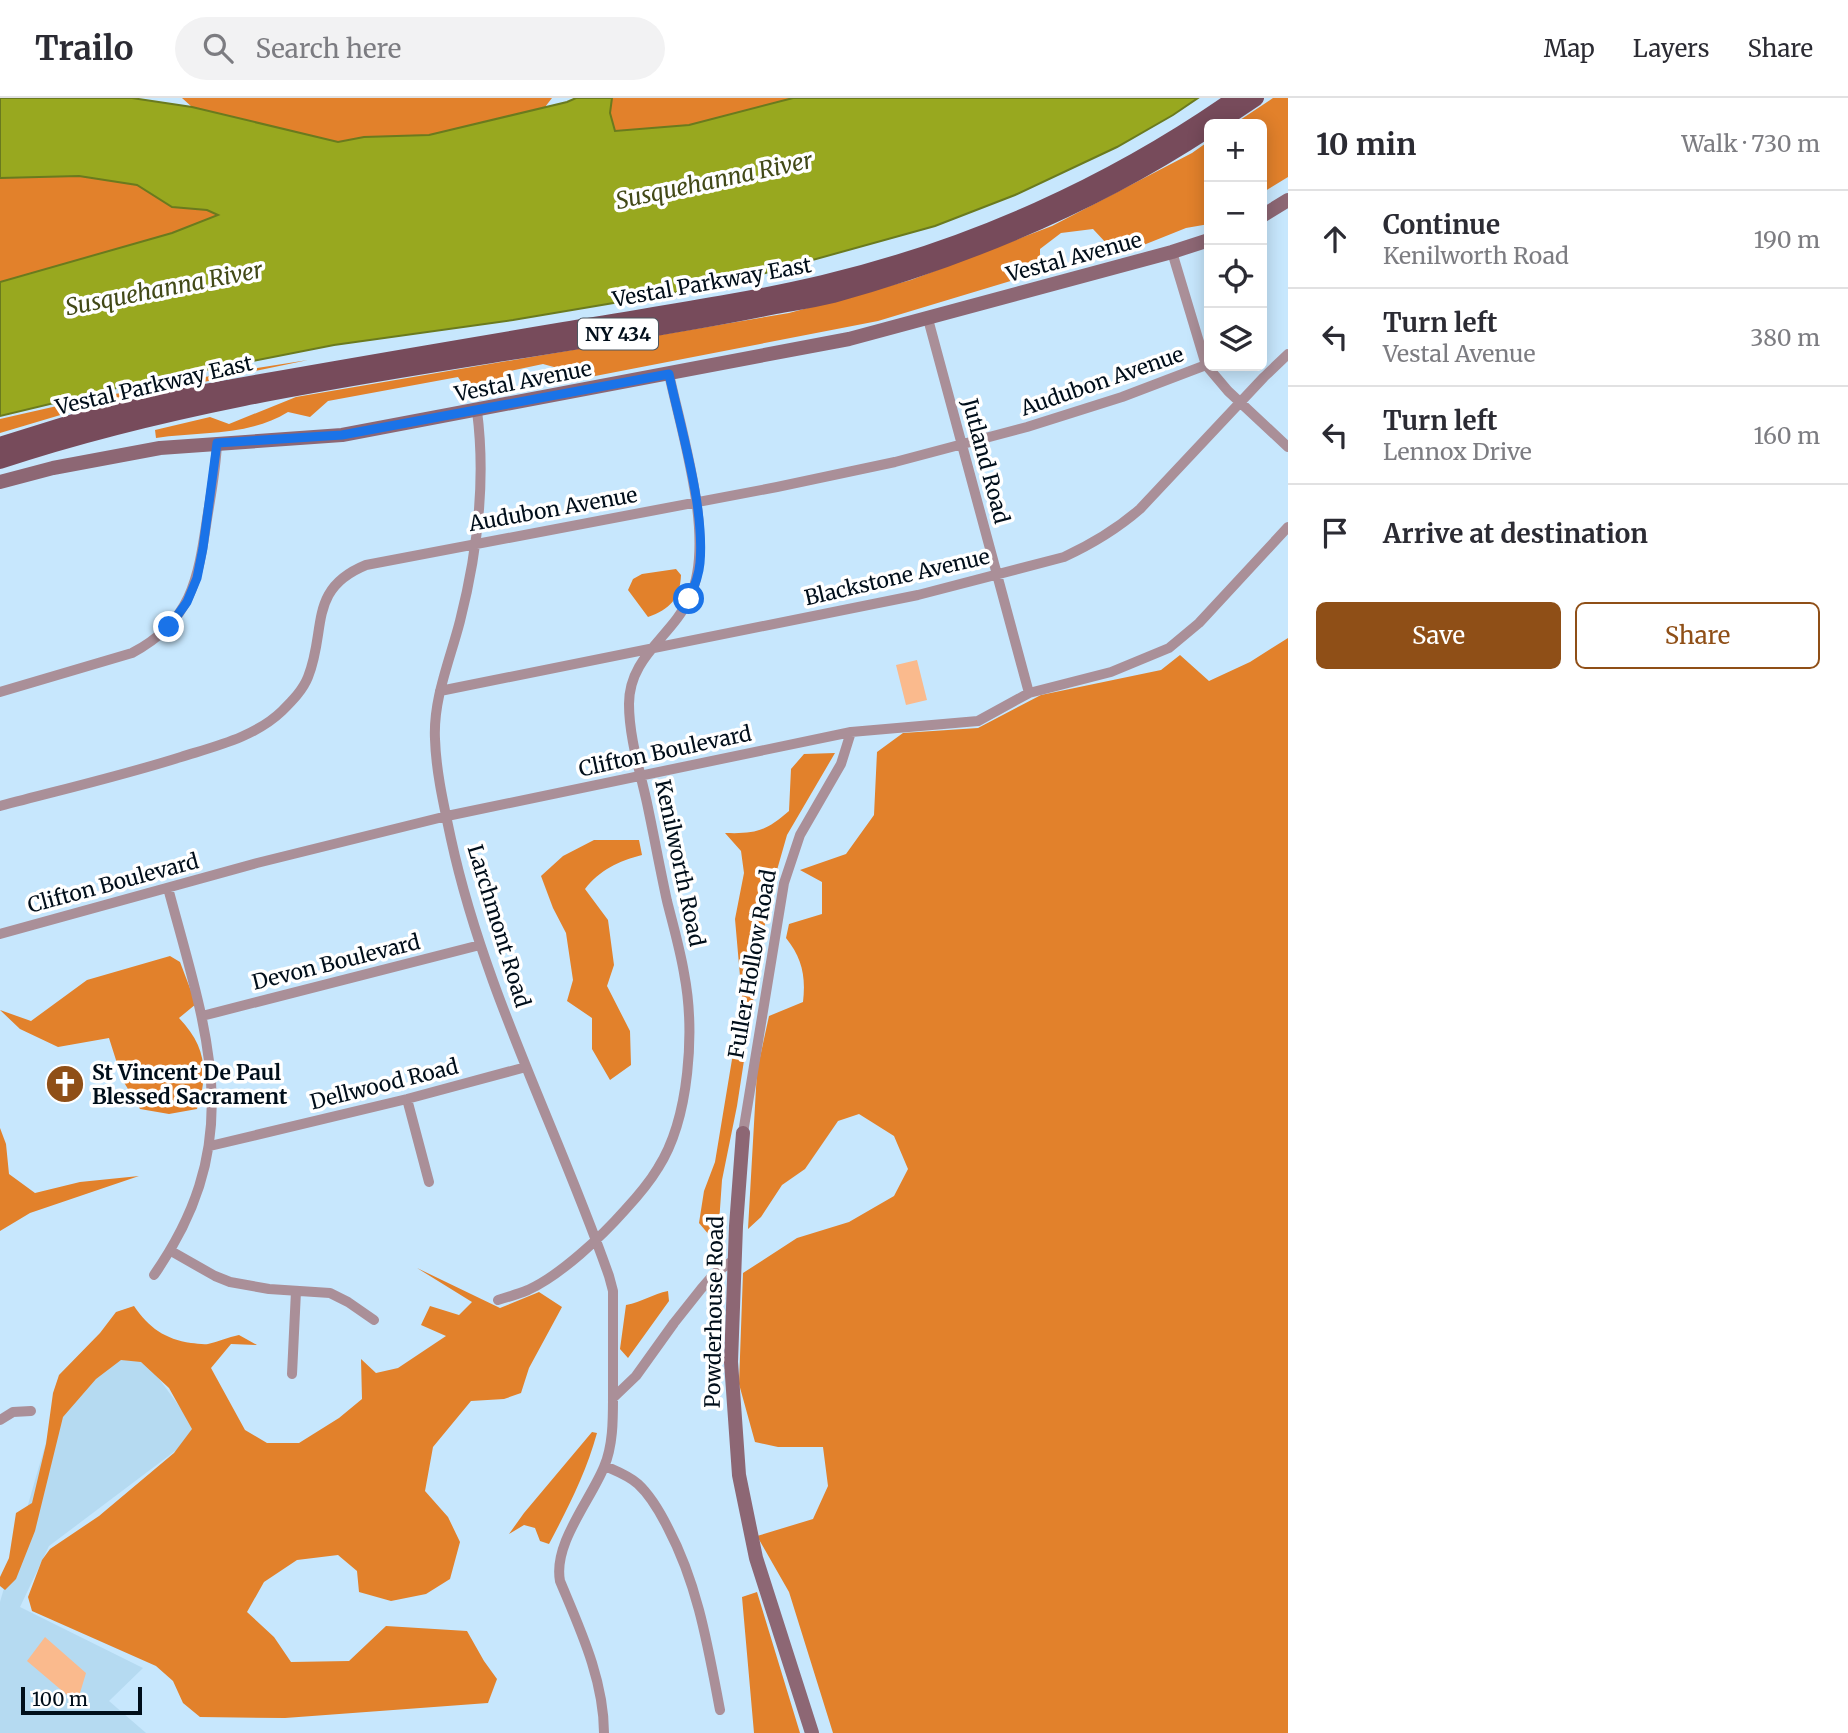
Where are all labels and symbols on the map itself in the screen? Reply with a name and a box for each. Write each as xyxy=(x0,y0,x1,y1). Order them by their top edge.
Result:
water label: Susquehanna River xyxy=(613,145,816,215)
street label: Vestal Avenue xyxy=(1002,226,1145,288)
street label: Vestal Parkway East xyxy=(609,251,814,313)
water label: Susquehanna River xyxy=(63,255,266,321)
road number: NY 434 xyxy=(578,318,658,350)
street label: Audubon Avenue xyxy=(1016,340,1187,422)
street label: Vestal Parkway East xyxy=(52,349,255,421)
street label: Vestal Avenue xyxy=(451,354,594,408)
street label: Jutland Road xyxy=(956,394,1016,527)
street label: Audubon Avenue xyxy=(466,481,639,537)
street label: Blackstone Avenue xyxy=(802,543,992,611)
route start xyxy=(673,583,704,614)
route end xyxy=(153,611,184,642)
street label: Clifton Boulevard xyxy=(576,719,754,783)
street label: Kenilworth Road xyxy=(649,777,711,949)
street label: Larchmont Road xyxy=(461,841,537,1011)
street label: Clifton Boulevard xyxy=(24,847,202,919)
street label: Fuller Hollow Road xyxy=(722,867,782,1061)
street label: Devon Boulevard xyxy=(249,928,423,996)
street label: Dellwood Road xyxy=(307,1052,461,1115)
place label: St Vincent De Paul Blessed Sacrament xyxy=(92,1059,288,1110)
church icon: St Vincent De Paul Blessed Sacrament xyxy=(44,1063,86,1105)
street label: Powderhouse Road xyxy=(699,1215,729,1408)
scale bar xyxy=(21,1684,142,1716)

